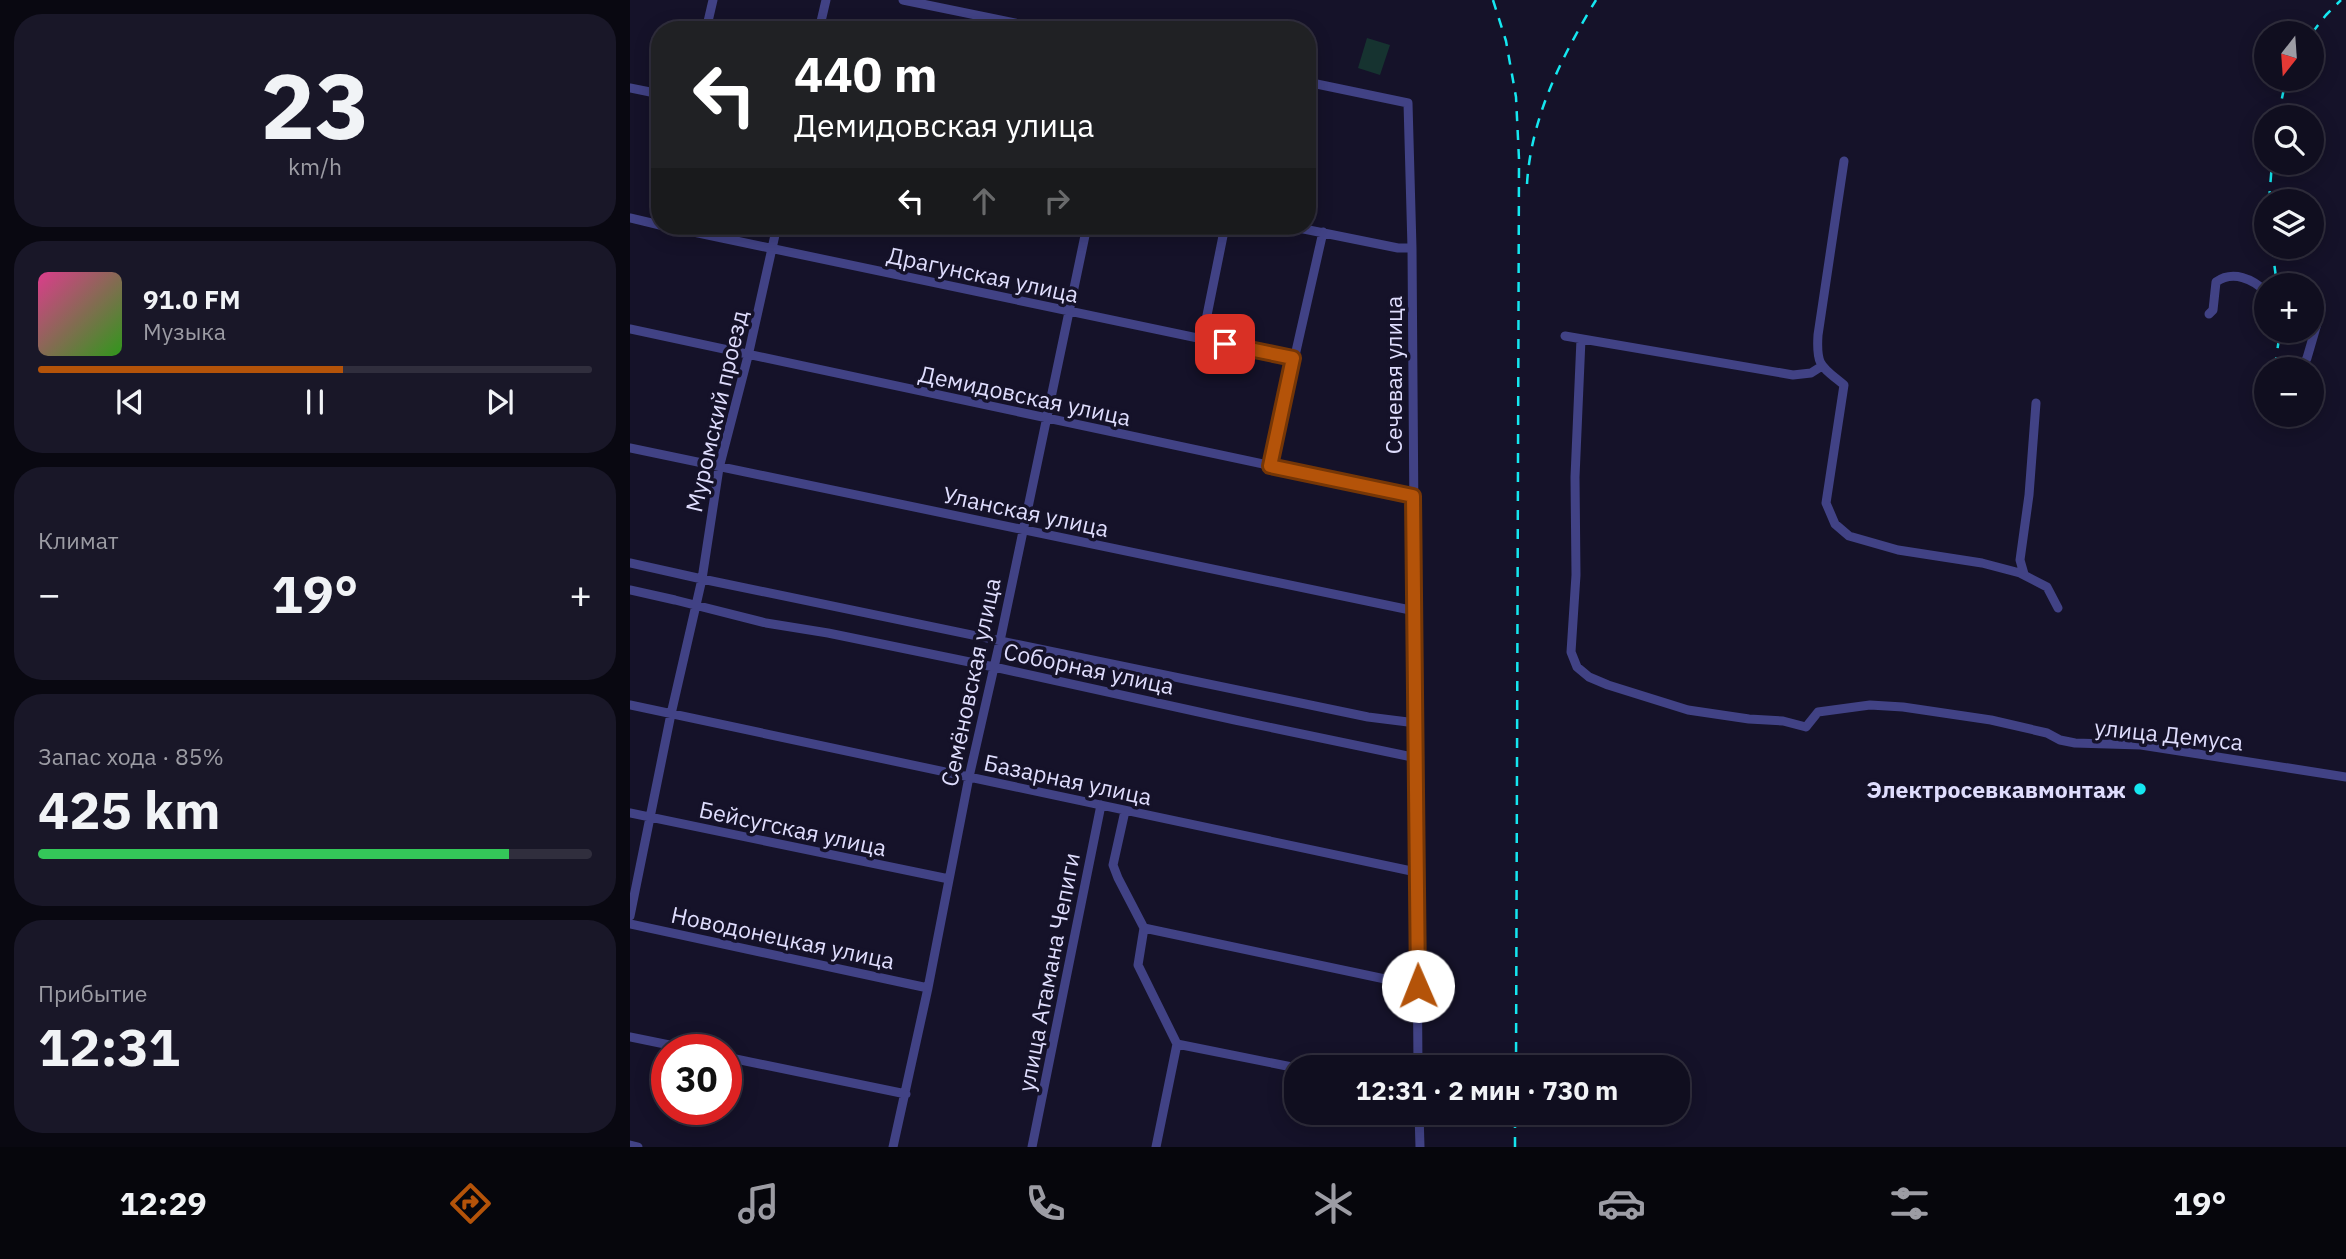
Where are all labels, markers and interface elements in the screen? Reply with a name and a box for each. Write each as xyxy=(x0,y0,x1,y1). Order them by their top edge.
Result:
north arrow xyxy=(2254,21,2324,91)
map controls xyxy=(2254,21,2324,427)
text: 440 m xyxy=(794,42,938,105)
text: 23 xyxy=(260,46,370,164)
icon: left xyxy=(679,49,770,140)
text: Демидовская улица xyxy=(794,104,1094,146)
button: search xyxy=(2254,105,2324,175)
text: km/h xyxy=(288,151,342,181)
icon: left xyxy=(892,182,930,220)
icon: ahead xyxy=(965,182,1003,220)
icon: right xyxy=(1038,182,1076,220)
button: layers xyxy=(2254,189,2324,259)
street label: Драгунская улица xyxy=(884,239,1082,309)
button: + xyxy=(2254,273,2324,343)
text: 91.0 FM xyxy=(143,282,241,316)
street label: Сечевая улица xyxy=(1378,296,1408,454)
street label: Муромский проезд xyxy=(678,307,754,515)
pin xyxy=(1195,314,1255,374)
text: Музыка xyxy=(143,316,226,346)
icon: arrive xyxy=(1206,325,1244,363)
button: − xyxy=(2254,357,2324,427)
street label: Демидовская улица xyxy=(916,358,1134,432)
icon: previous xyxy=(111,383,149,421)
icon: pause xyxy=(296,383,334,421)
icon: next xyxy=(481,383,519,421)
street label: Уланская улица xyxy=(940,479,1112,543)
text: Климат xyxy=(38,525,119,555)
text: 19° xyxy=(272,560,358,627)
text: − xyxy=(38,569,61,618)
text: + xyxy=(569,569,592,618)
street label: Семёновская улица xyxy=(933,575,1007,789)
street label: Соборная улица xyxy=(1001,635,1177,701)
street label: улица Демуса xyxy=(2093,711,2245,757)
text: Запас хода · 85% xyxy=(38,741,224,771)
street label: Базарная улица xyxy=(981,747,1155,811)
place label: Электросевкавмонтаж xyxy=(1867,774,2126,804)
text: 425 km xyxy=(38,776,220,843)
marker: Электросевкавмонтаж xyxy=(2132,781,2148,797)
street label: Бейсугская улица xyxy=(696,793,890,863)
street label: улица Атамана Чепиги xyxy=(1010,850,1086,1094)
street label: Новодонецкая улица xyxy=(669,899,897,975)
position arrow xyxy=(1381,949,1455,1023)
text: Прибытие xyxy=(38,978,147,1008)
text: 12:31 xyxy=(38,1013,180,1080)
speed limit sign: 30 xyxy=(651,1034,742,1125)
text: 12:31 · 2 мин · 730 m xyxy=(1356,1073,1618,1107)
icon: directions xyxy=(446,1179,495,1228)
icon: music xyxy=(734,1179,783,1228)
icon: phone xyxy=(1021,1179,1070,1228)
icon: climate xyxy=(1309,1179,1358,1228)
icon: car xyxy=(1597,1179,1646,1228)
icon: filters xyxy=(1885,1179,1934,1228)
text: 12:29 xyxy=(119,1182,207,1224)
text: 19° xyxy=(2173,1182,2227,1224)

